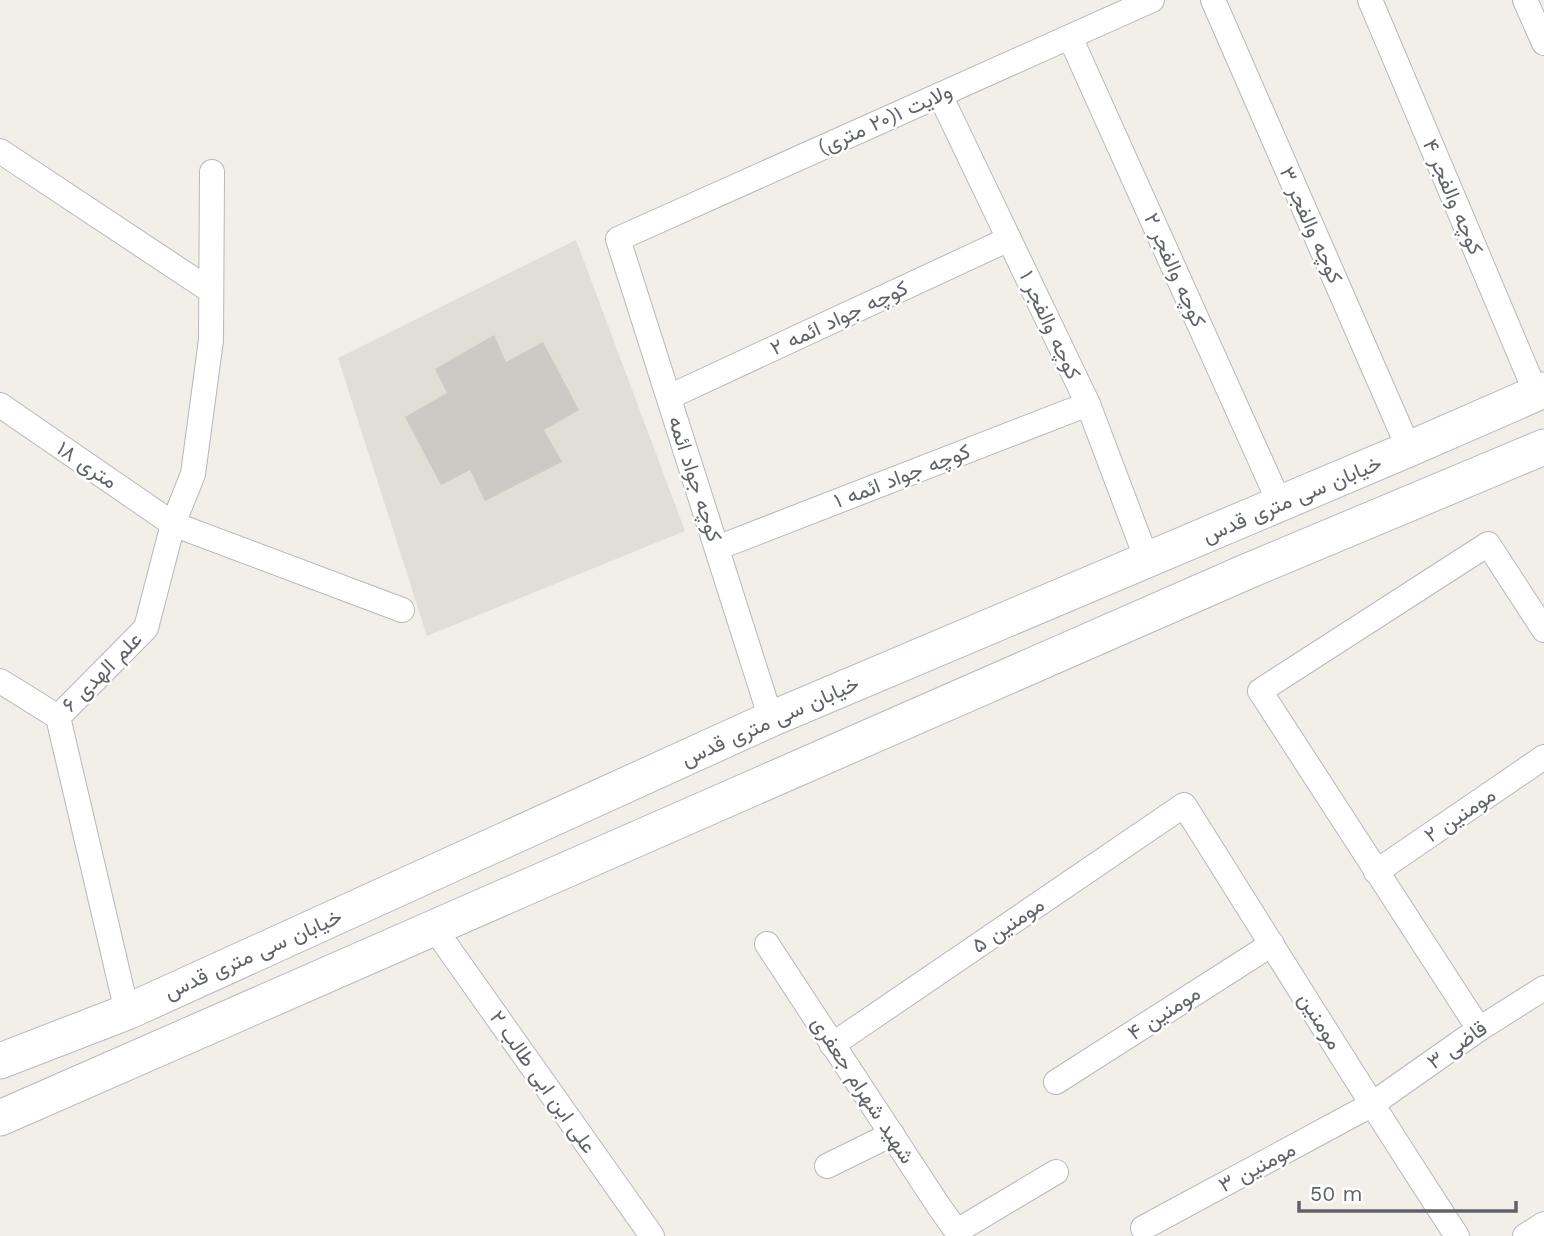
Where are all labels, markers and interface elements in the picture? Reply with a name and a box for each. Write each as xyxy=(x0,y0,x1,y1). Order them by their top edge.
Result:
street label: ولایت ۱(۲۰ متری) xyxy=(814,78,956,160)
street label: کوچه والفجر ۴ xyxy=(1416,135,1489,259)
street label: کوچه والفجر ۳ xyxy=(1273,163,1348,288)
street label: کوچه والفجر ۲ xyxy=(1137,209,1212,331)
street label: کوچه والفجر ۱ xyxy=(1013,266,1087,384)
street label: کوچه جواد ائمه ۲ xyxy=(766,275,912,362)
street label: کوچه جواد ائمه xyxy=(662,413,728,545)
street label: ۱۸ متری xyxy=(52,435,122,495)
street label: کوچه جواد ائمه ۱ xyxy=(830,438,974,515)
street label: خیابان سی متری قدس xyxy=(1199,450,1385,548)
street label: علم الهدی ۶ xyxy=(56,626,148,718)
street label: خیابان سی متری قدس xyxy=(677,670,863,772)
street label: مومنین ۲ xyxy=(1419,782,1501,848)
street label: ۵ مومنین xyxy=(967,891,1049,959)
street label: خیابان سی متری قدس xyxy=(160,903,346,1005)
street label: مومنین ۴ xyxy=(1123,980,1205,1046)
street label: مومنین xyxy=(1292,988,1348,1054)
street label: علی ابن ابی طالب ۲ xyxy=(485,1006,602,1158)
street label: شهید شهرام جعفری xyxy=(805,1011,920,1169)
street label: قاضی ۳ xyxy=(1422,1015,1491,1074)
street label: مومنین ۳ xyxy=(1214,1136,1300,1198)
scale bar xyxy=(1299,1170,1516,1214)
text: 50 m xyxy=(1310,1181,1362,1206)

